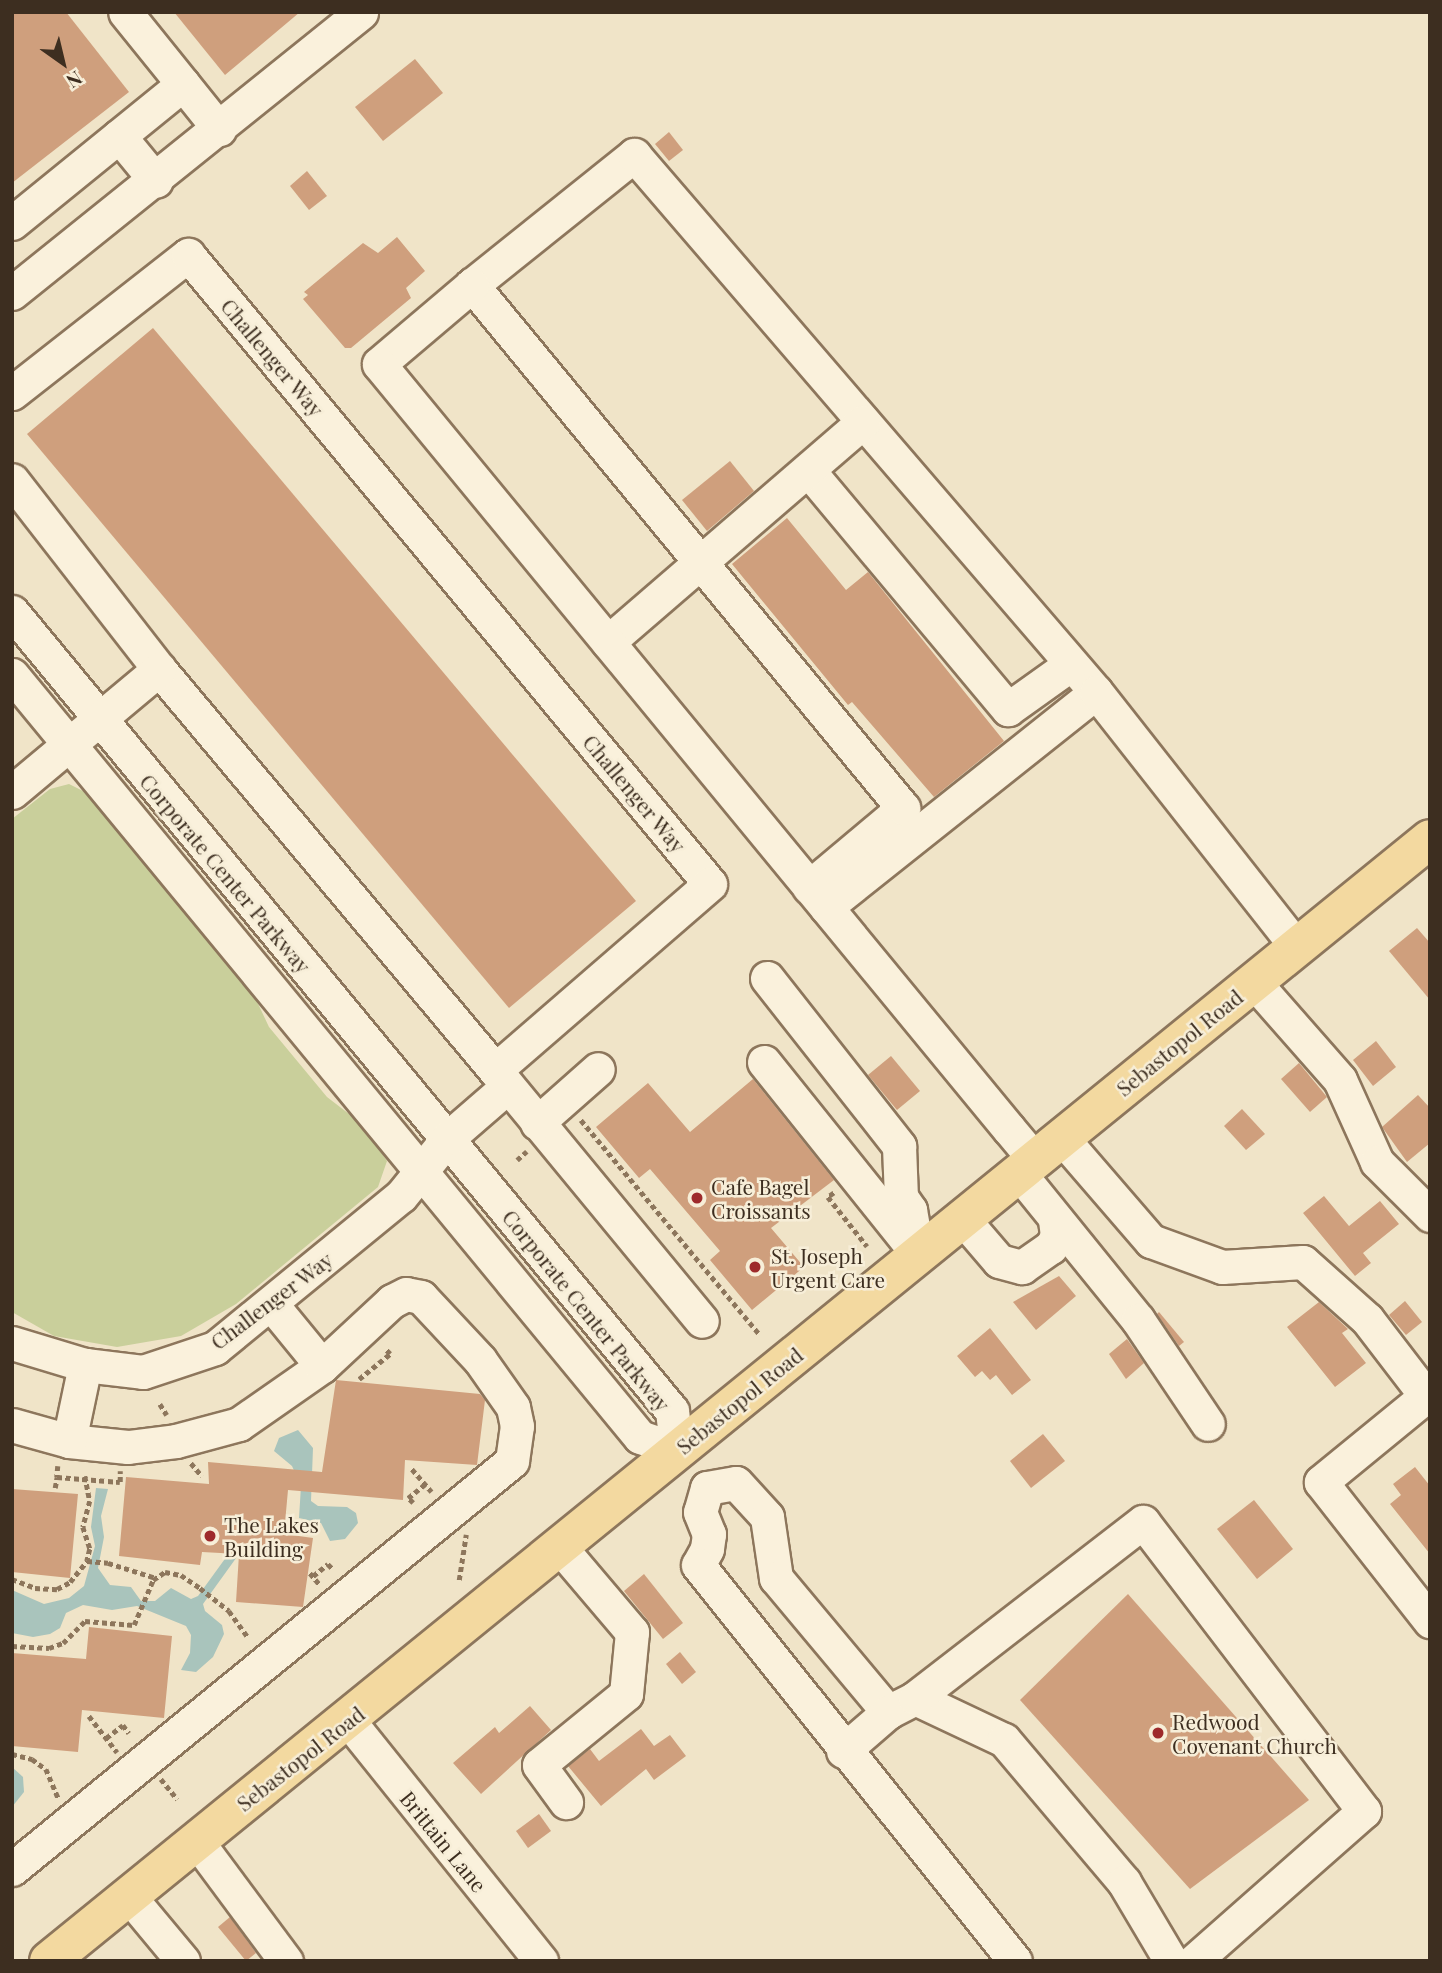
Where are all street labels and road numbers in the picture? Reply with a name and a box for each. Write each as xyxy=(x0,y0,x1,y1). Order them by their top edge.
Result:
street label: Challenger Way xyxy=(216,293,330,421)
street label: Challenger Way xyxy=(578,729,692,857)
street label: Corporate Center Parkway xyxy=(135,768,317,978)
street label: Sebastopol Road xyxy=(1111,983,1247,1101)
street label: Corporate Center Parkway xyxy=(498,1204,676,1416)
street label: Challenger Way xyxy=(205,1246,337,1354)
street label: Sebastopol Road xyxy=(671,1341,807,1459)
street label: Sebastopol Road xyxy=(231,1700,369,1816)
street label: Brittain Lane xyxy=(396,1785,492,1897)

